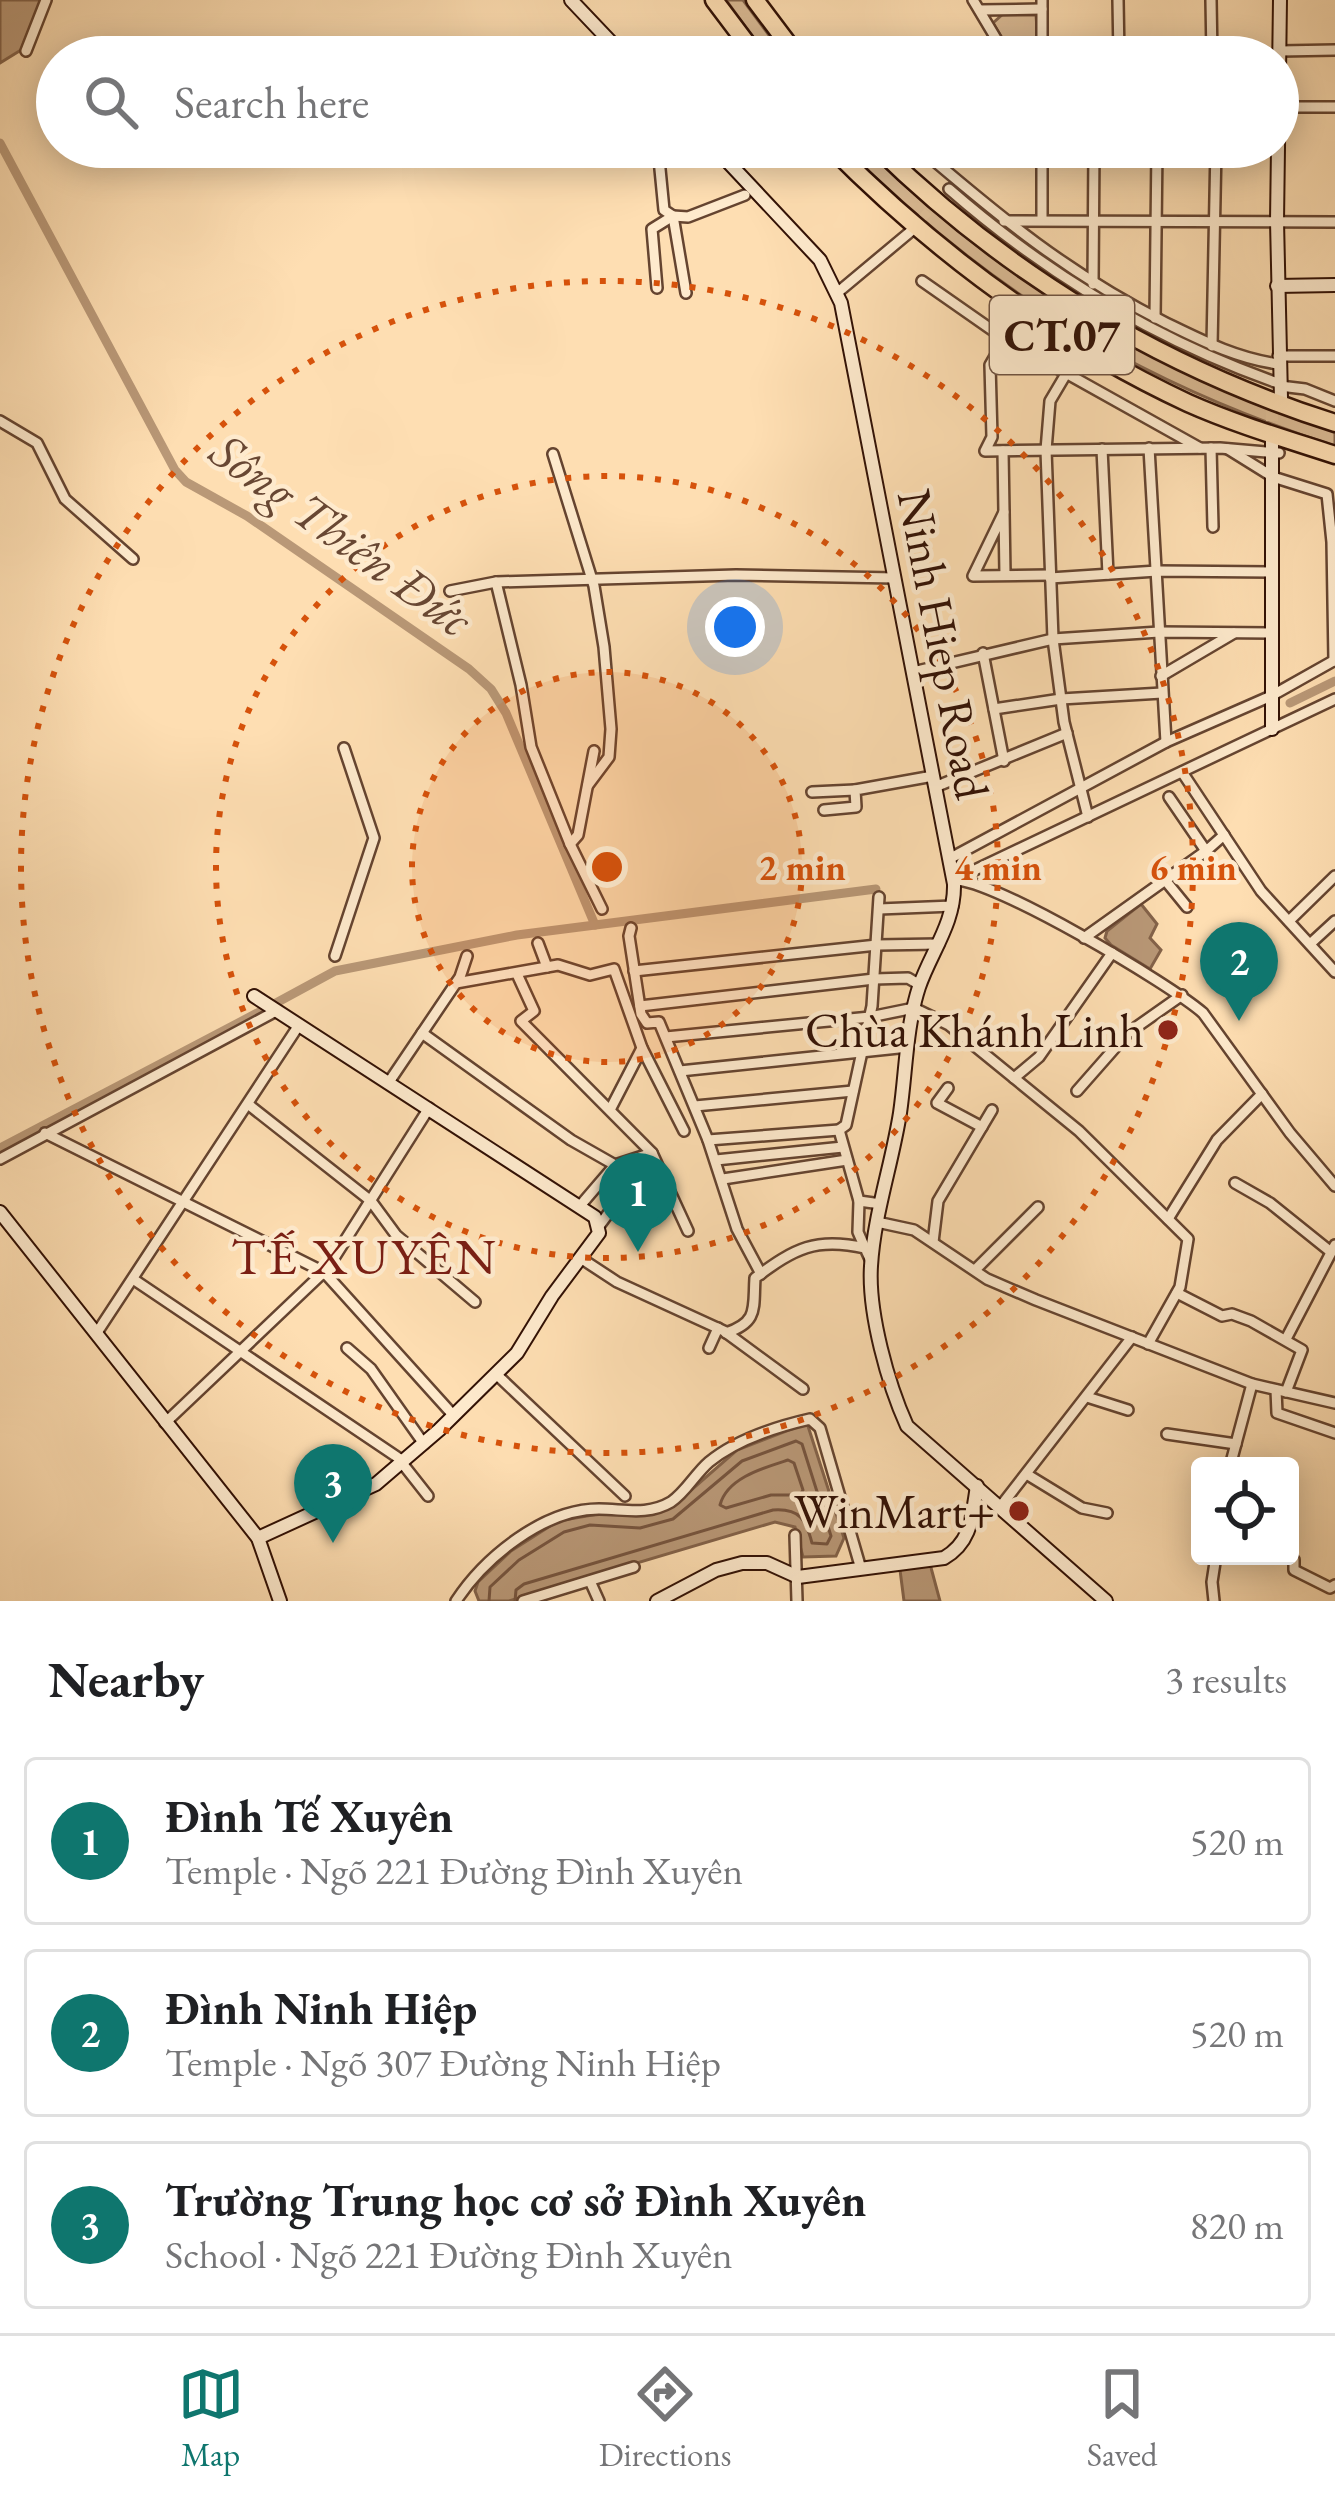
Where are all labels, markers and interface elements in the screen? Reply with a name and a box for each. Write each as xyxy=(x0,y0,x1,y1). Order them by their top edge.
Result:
search box xyxy=(36,36,1299,168)
icon: search xyxy=(78,69,144,135)
text: Search here xyxy=(174,73,369,131)
road number: CT.07 xyxy=(990,296,1134,374)
water label: Sông Thiên Đức xyxy=(197,416,487,652)
street label: Ninh Hiep Road xyxy=(884,484,1005,805)
your location xyxy=(705,597,765,657)
text: 2 min xyxy=(758,844,846,891)
text: 4 min xyxy=(954,844,1042,891)
text: 6 min xyxy=(1149,844,1237,891)
centre of rings xyxy=(586,846,628,888)
pin: 2 xyxy=(1200,922,1278,1021)
place label: Chùa Khánh Linh xyxy=(805,999,1144,1061)
marker: Chùa Khánh Linh xyxy=(1155,1017,1181,1043)
pin: 1 xyxy=(599,1153,677,1252)
district label: TẾ XUYÊN xyxy=(231,1223,499,1289)
pin: 3 xyxy=(294,1444,372,1543)
map controls xyxy=(1191,1457,1299,1565)
button: locate xyxy=(1191,1457,1299,1565)
place label: WinMart+ xyxy=(794,1480,995,1542)
marker: WinMart+ xyxy=(1006,1498,1032,1524)
text: Nearby xyxy=(48,1646,204,1712)
text: 3 results xyxy=(1165,1654,1287,1705)
text: Đình Tế Xuyên xyxy=(165,1787,453,1845)
text: 1 xyxy=(80,1816,100,1867)
text: 520 m xyxy=(1190,1816,1284,1867)
text: Temple · Ngõ 221 Đường Đình Xuyên xyxy=(165,1845,743,1896)
text: Đình Ninh Hiệp xyxy=(165,1979,477,2037)
text: 2 xyxy=(80,2008,100,2059)
text: 520 m xyxy=(1190,2008,1284,2059)
text: Temple · Ngõ 307 Đường Ninh Hiệp xyxy=(165,2037,721,2088)
text: Trường Trung học cơ sở Đình Xuyên xyxy=(165,2171,866,2229)
text: 3 xyxy=(80,2200,100,2251)
text: 820 m xyxy=(1190,2200,1284,2251)
text: School · Ngõ 221 Đường Đình Xuyên xyxy=(165,2229,733,2280)
tab: Map xyxy=(178,2361,244,2476)
tab: Directions xyxy=(599,2361,732,2476)
tab: Saved xyxy=(1087,2361,1157,2476)

